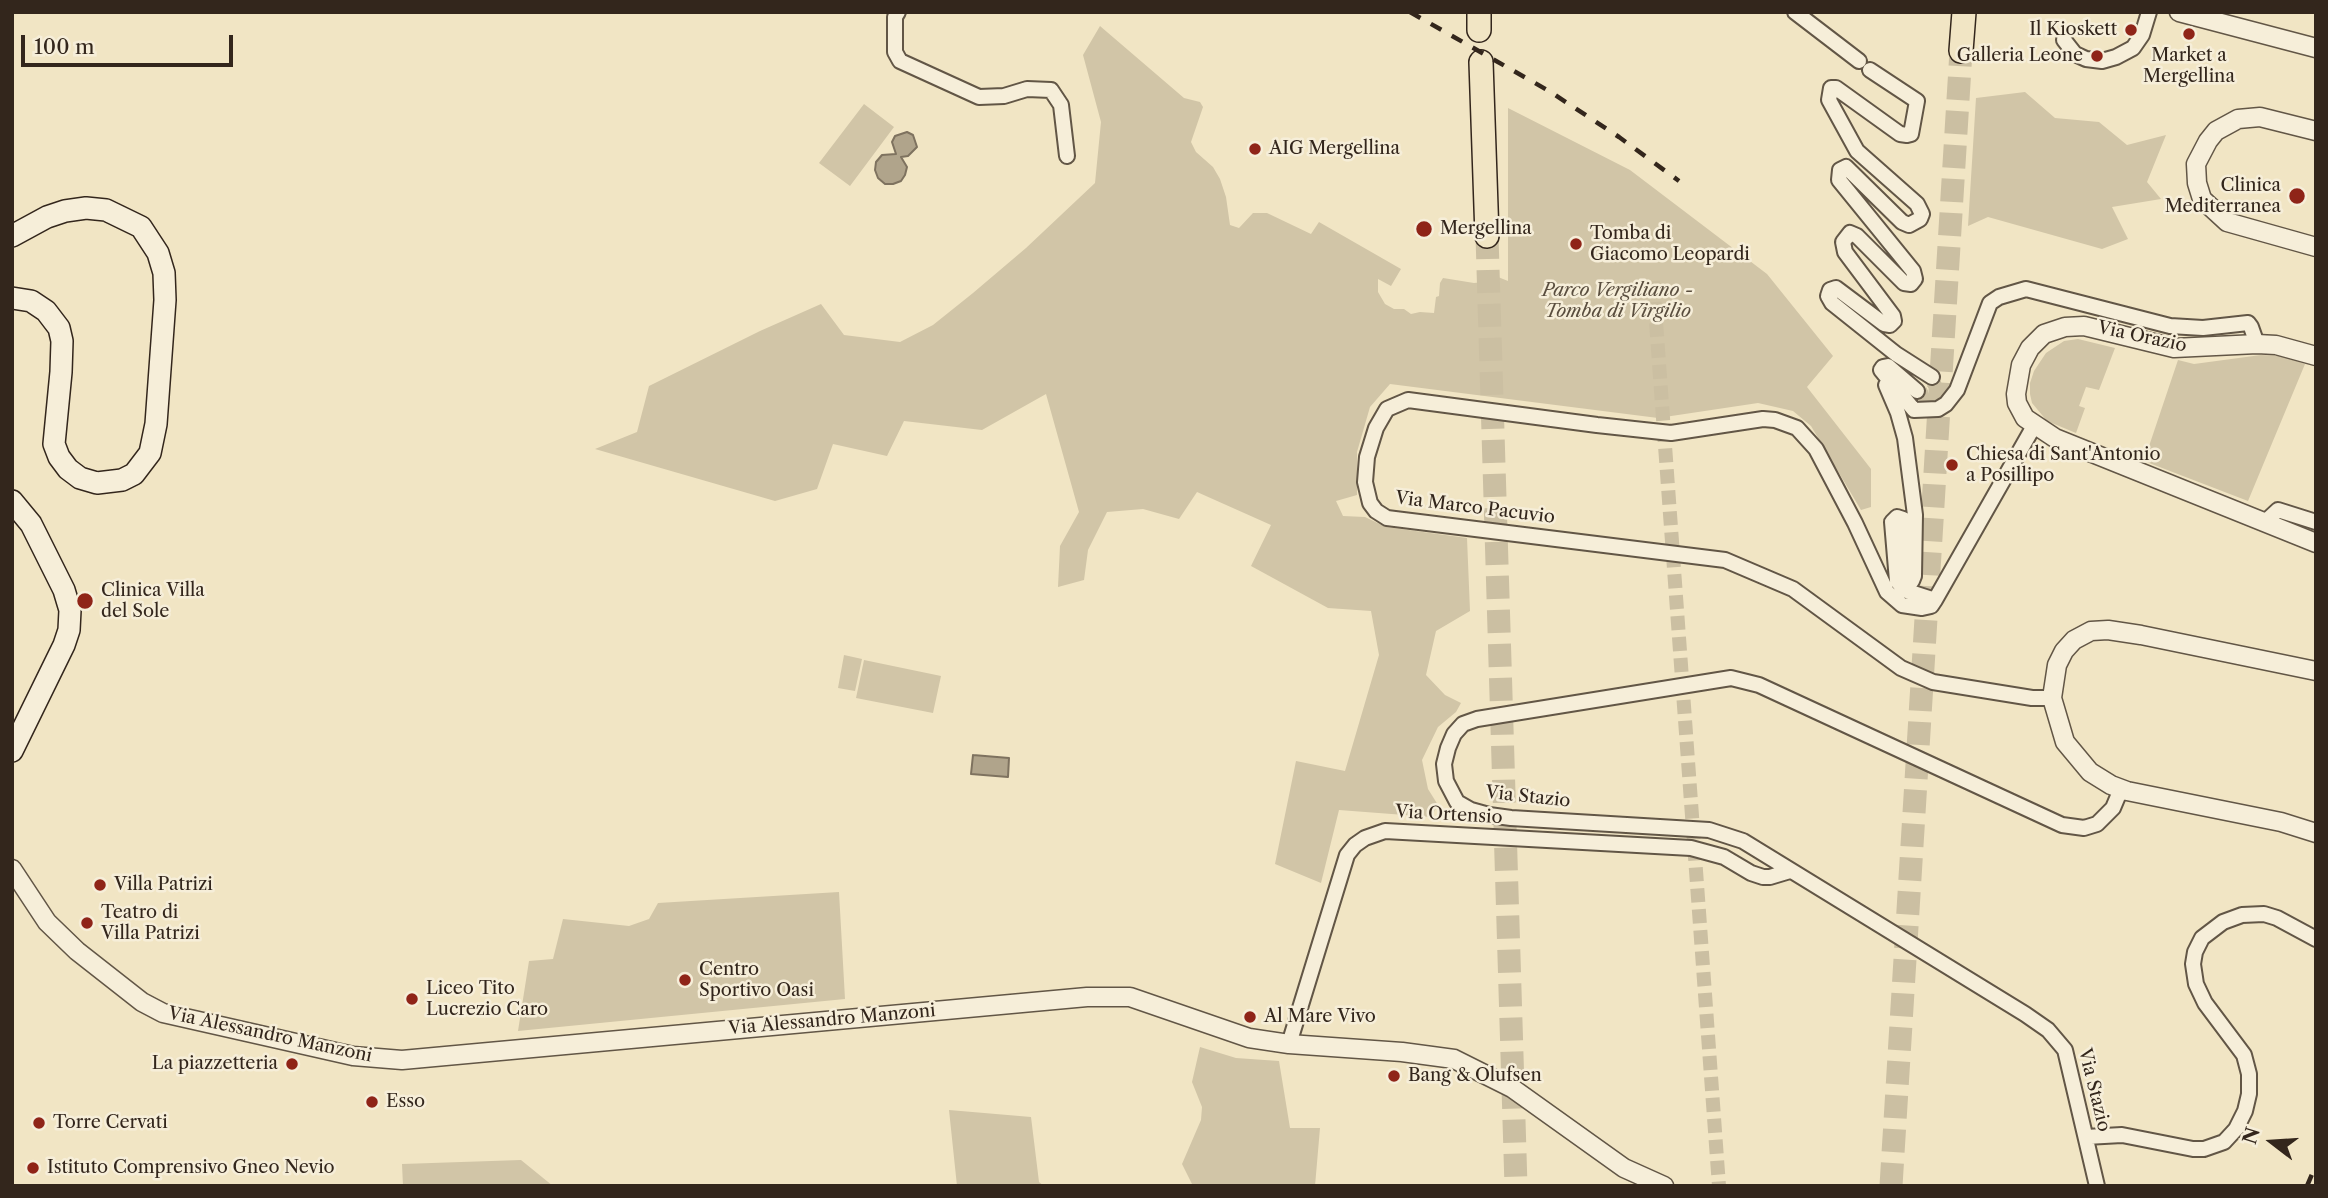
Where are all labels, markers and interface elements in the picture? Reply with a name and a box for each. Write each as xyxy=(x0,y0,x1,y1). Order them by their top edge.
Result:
place label: Il Kioskett xyxy=(2029,19,2117,41)
scale bar xyxy=(24,21,236,65)
marker: Il Kioskett xyxy=(2123,22,2139,38)
marker: Market a Mergellina xyxy=(2181,26,2197,42)
text: 100 m xyxy=(34,34,95,59)
place label: Galleria Leone xyxy=(1957,45,2083,67)
place label: Market a Mergellina xyxy=(2143,45,2235,88)
marker: Galleria Leone xyxy=(2089,48,2105,64)
place label: AIG Mergellina xyxy=(1269,138,1400,160)
marker: AIG Mergellina xyxy=(1247,141,1263,157)
place label: Clinica Mediterranea xyxy=(2165,175,2281,218)
marker: Clinica Mediterranea xyxy=(2287,186,2307,206)
place label: Mergellina xyxy=(1440,218,1532,240)
marker: Mergellina xyxy=(1414,219,1434,239)
place label: Tomba di Giacomo Leopardi xyxy=(1590,223,1750,266)
marker: Tomba di Giacomo Leopardi xyxy=(1568,236,1584,252)
park label: Parco Vergiliano - Tomba di Virgilio xyxy=(1542,280,1694,322)
street label: Via Orazio xyxy=(2095,317,2189,357)
place label: Chiesa di Sant'Antonio a Posillipo xyxy=(1966,444,2160,486)
marker: Chiesa di Sant'Antonio a Posillipo xyxy=(1944,457,1960,473)
street label: Via Marco Pacuvio xyxy=(1394,487,1556,529)
place label: Clinica Villa del Sole xyxy=(101,580,205,622)
marker: Clinica Villa del Sole xyxy=(75,591,95,611)
street label: Via Stazio xyxy=(1485,782,1571,812)
street label: Via Ortensio xyxy=(1395,801,1503,829)
place label: Villa Patrizi xyxy=(114,874,213,896)
marker: Villa Patrizi xyxy=(92,877,108,893)
place label: Teatro di Villa Patrizi xyxy=(101,902,200,944)
marker: Teatro di Villa Patrizi xyxy=(79,915,95,931)
place label: Centro Sportivo Oasi xyxy=(699,959,814,1002)
marker: Centro Sportivo Oasi xyxy=(677,972,693,988)
place label: Liceo Tito Lucrezio Caro xyxy=(426,978,548,1020)
marker: Liceo Tito Lucrezio Caro xyxy=(404,991,420,1007)
street label: Via Alessandro Manzoni xyxy=(727,1000,937,1040)
street label: Via Alessandro Manzoni xyxy=(166,1003,374,1067)
place label: Al Mare Vivo xyxy=(1264,1006,1376,1028)
marker: Al Mare Vivo xyxy=(1242,1009,1258,1025)
street label: Via Stazio xyxy=(2073,1046,2115,1134)
place label: La piazzetteria xyxy=(152,1053,278,1075)
marker: La piazzetteria xyxy=(284,1056,300,1072)
place label: Bang & Olufsen xyxy=(1408,1065,1542,1087)
marker: Bang & Olufsen xyxy=(1386,1068,1402,1084)
place label: Esso xyxy=(386,1091,425,1113)
marker: Esso xyxy=(364,1094,380,1110)
north arrow xyxy=(2237,1107,2307,1177)
place label: Torre Cervati xyxy=(53,1112,168,1134)
marker: Torre Cervati xyxy=(31,1115,47,1131)
text: N xyxy=(2238,1124,2265,1147)
place label: Istituto Comprensivo Gneo Nevio xyxy=(47,1157,335,1179)
marker: Istituto Comprensivo Gneo Nevio xyxy=(25,1160,41,1176)

